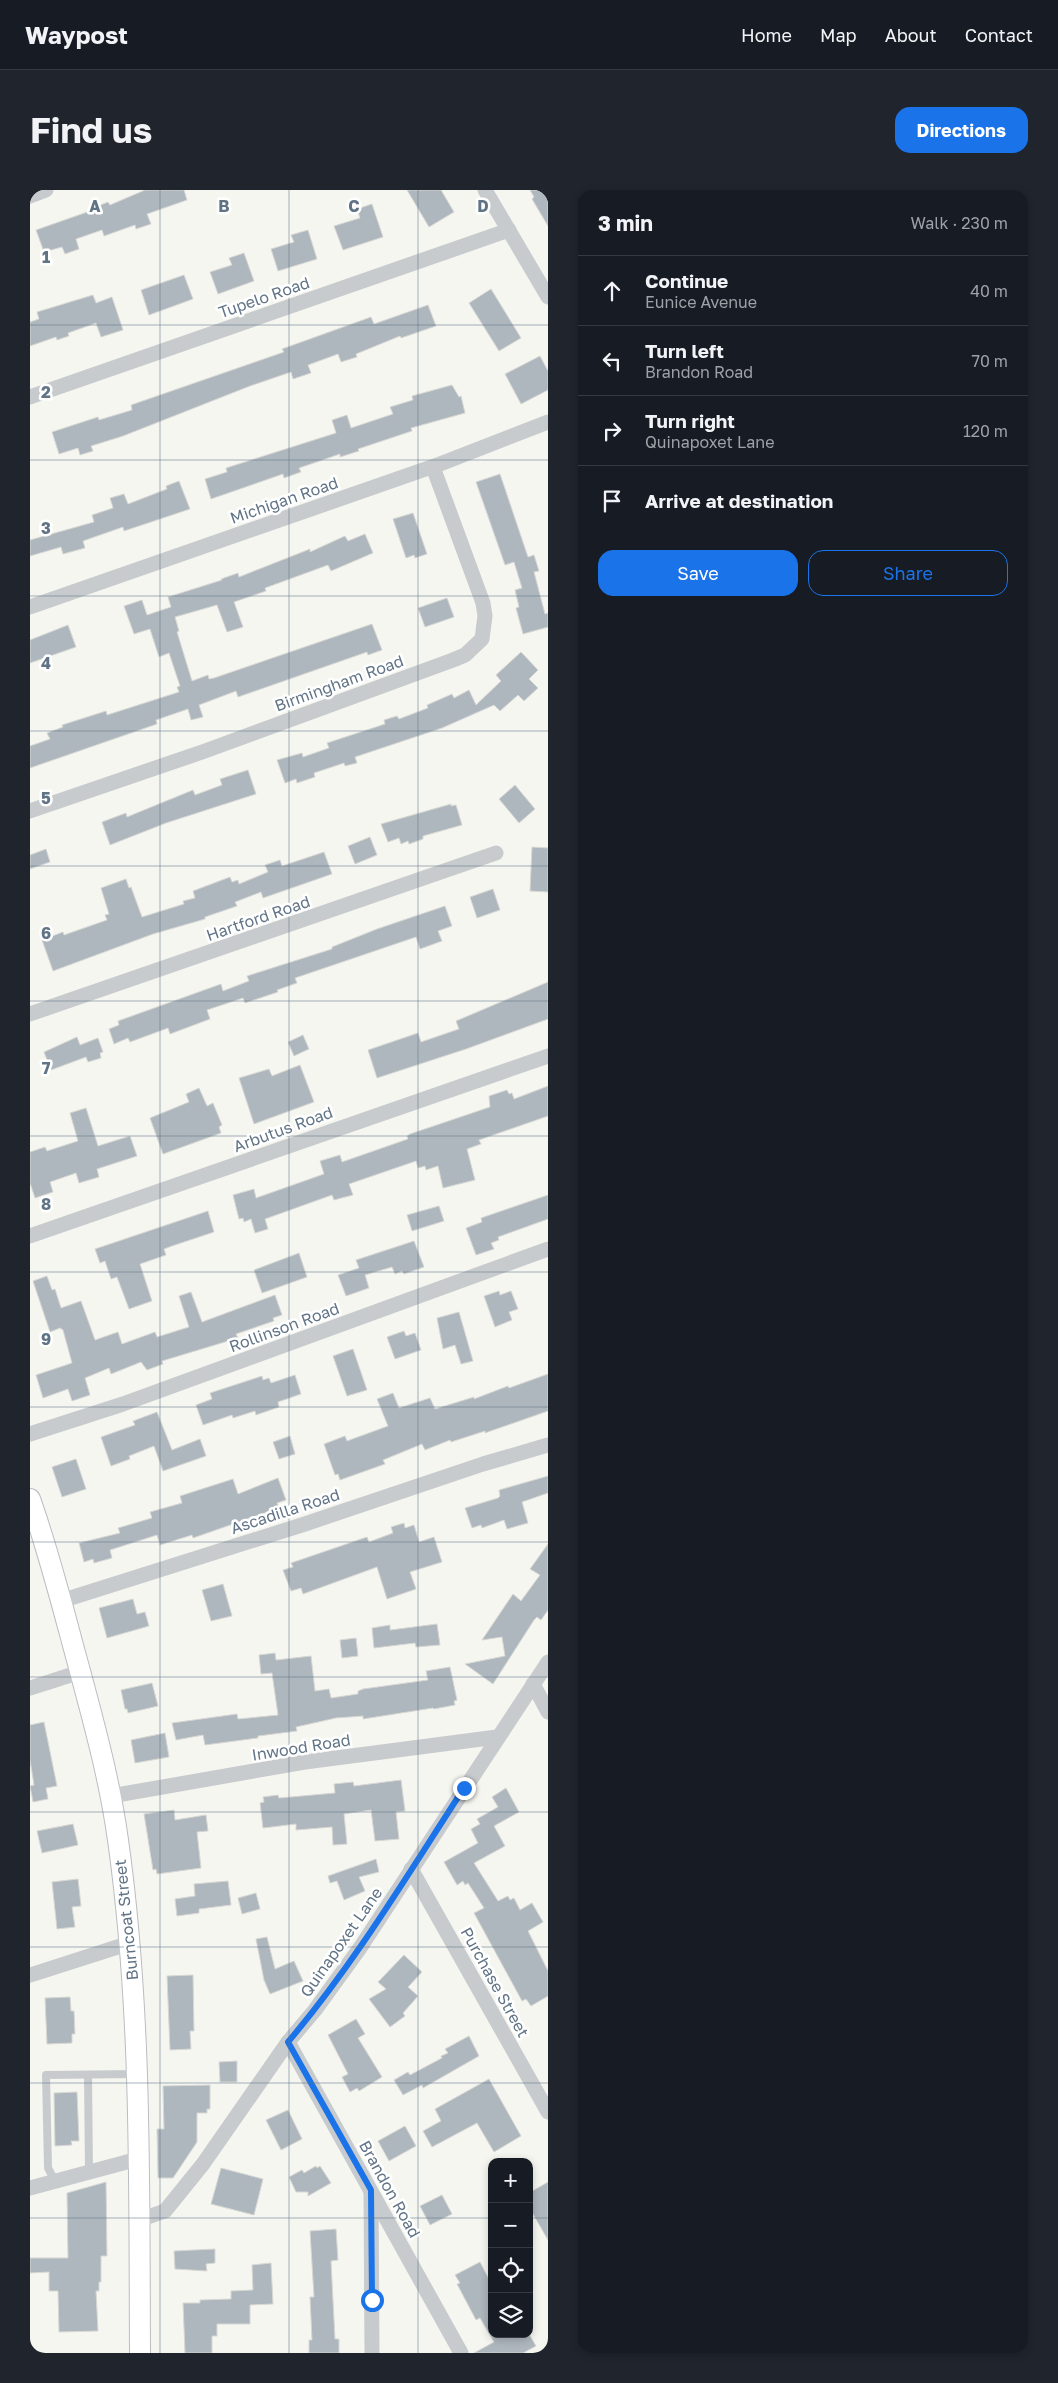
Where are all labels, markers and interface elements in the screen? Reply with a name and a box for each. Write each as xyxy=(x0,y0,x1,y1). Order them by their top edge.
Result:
text: Waypost xyxy=(25,20,128,49)
text: Home xyxy=(741,24,792,46)
text: Map xyxy=(820,24,857,46)
text: About xyxy=(885,24,937,46)
text: Contact xyxy=(965,24,1033,46)
button: Directions xyxy=(895,107,1028,153)
text: Find us xyxy=(30,109,152,151)
text: A xyxy=(89,196,101,216)
text: B xyxy=(218,196,230,216)
text: C xyxy=(348,196,360,216)
text: D xyxy=(477,196,489,216)
text: 3 min xyxy=(598,210,653,236)
text: Walk · 230 m xyxy=(911,213,1008,233)
text: 1 xyxy=(42,247,50,267)
text: Continue xyxy=(645,269,728,292)
street label: Tupelo Road xyxy=(216,272,312,322)
icon: ahead xyxy=(598,277,626,305)
text: 40 m xyxy=(970,281,1008,301)
text: Eunice Avenue xyxy=(645,292,757,312)
text: Turn left xyxy=(645,339,724,362)
icon: left xyxy=(598,347,626,375)
text: 70 m xyxy=(971,351,1008,371)
text: Brandon Road xyxy=(645,362,753,382)
text: 2 xyxy=(41,382,51,402)
text: Turn right xyxy=(645,409,735,432)
icon: right xyxy=(598,417,626,445)
text: 120 m xyxy=(963,421,1008,441)
text: Quinapoxet Lane xyxy=(645,432,774,452)
street label: Michigan Road xyxy=(227,472,341,528)
icon: arrive xyxy=(598,487,626,515)
text: Arrive at destination xyxy=(645,489,833,512)
text: 3 xyxy=(41,518,51,538)
button: Save xyxy=(598,550,798,596)
button: Share xyxy=(808,550,1008,596)
street label: Birmingham Road xyxy=(272,650,406,716)
text: 4 xyxy=(41,653,51,673)
text: 5 xyxy=(41,788,51,808)
street label: Hartford Road xyxy=(203,891,313,945)
text: 6 xyxy=(41,923,51,943)
text: 7 xyxy=(42,1058,51,1078)
street label: Arbutus Road xyxy=(231,1102,335,1156)
text: 8 xyxy=(41,1194,51,1214)
street label: Rollinson Road xyxy=(226,1298,342,1356)
text: 9 xyxy=(41,1329,51,1349)
street label: Ascadilla Road xyxy=(228,1484,342,1538)
street label: Inwood Road xyxy=(250,1729,352,1765)
route end xyxy=(453,1777,476,1800)
street label: Burncoat Street xyxy=(110,1859,142,1981)
street label: Quinapoxet Lane xyxy=(296,1883,386,2001)
street label: Purchase Street xyxy=(456,1923,534,2041)
street label: Brandon Road xyxy=(355,2137,425,2241)
map controls xyxy=(488,2158,533,2338)
button: + xyxy=(488,2158,533,2203)
button: − xyxy=(488,2203,533,2248)
button: locate xyxy=(488,2248,533,2293)
route start xyxy=(361,2289,384,2312)
button: layers xyxy=(488,2293,533,2338)

